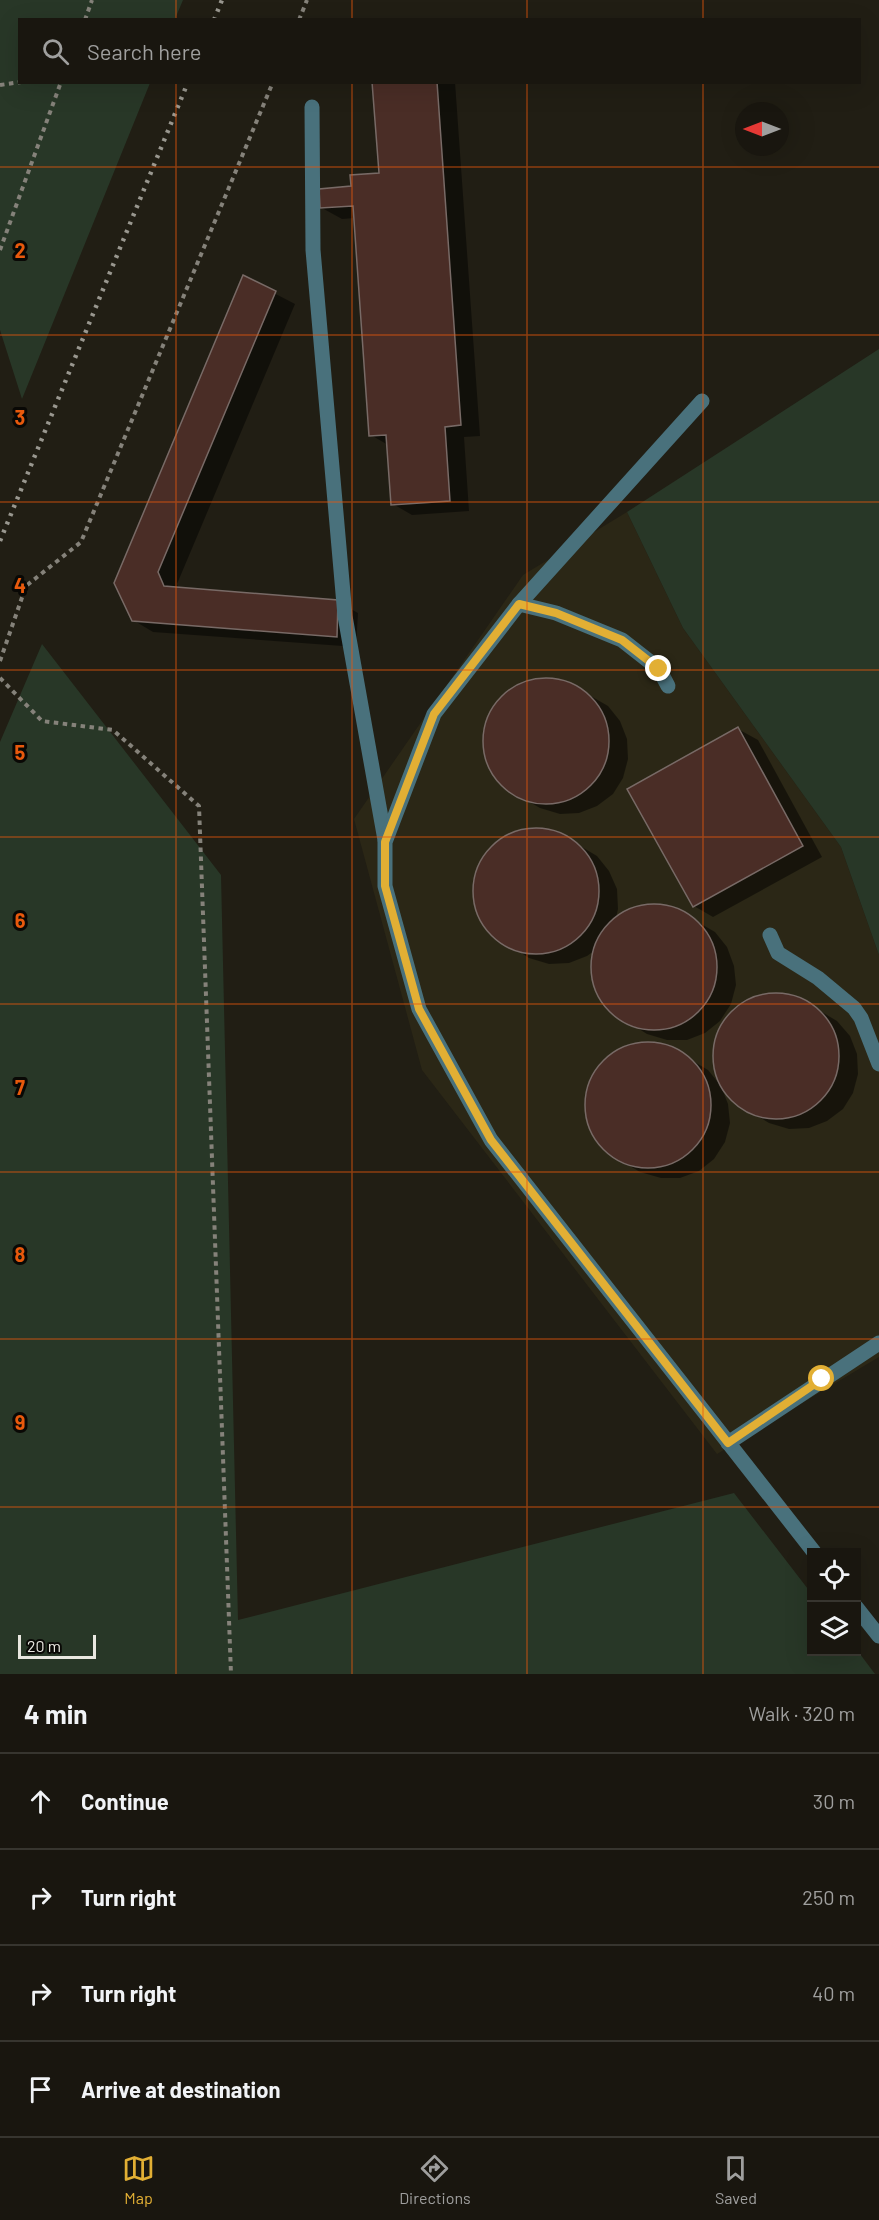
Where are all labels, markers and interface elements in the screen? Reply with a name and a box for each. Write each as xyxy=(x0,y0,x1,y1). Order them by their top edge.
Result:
search box xyxy=(18,18,861,84)
icon: search xyxy=(39,35,72,68)
text: Search here xyxy=(87,38,201,64)
north arrow xyxy=(735,102,789,156)
text: 2 xyxy=(14,238,26,262)
text: 3 xyxy=(15,405,25,429)
text: 4 xyxy=(14,573,26,597)
route end xyxy=(645,655,671,681)
text: 5 xyxy=(15,740,26,764)
text: 6 xyxy=(15,908,26,932)
text: 7 xyxy=(15,1075,25,1099)
text: 8 xyxy=(15,1242,26,1266)
route start xyxy=(808,1365,834,1391)
text: 9 xyxy=(15,1410,25,1434)
map controls xyxy=(807,1548,861,1656)
button: locate xyxy=(807,1548,861,1602)
button: layers xyxy=(807,1602,861,1656)
scale bar xyxy=(18,1632,96,1660)
text: 20 m xyxy=(27,1636,61,1655)
text: 4 min xyxy=(24,1698,88,1729)
text: Walk · 320 m xyxy=(748,1701,855,1725)
icon: ahead xyxy=(24,1785,57,1818)
text: Continue xyxy=(81,1788,169,1814)
text: 30 m xyxy=(813,1789,855,1813)
icon: right xyxy=(24,1881,57,1914)
text: Turn right xyxy=(81,1884,176,1910)
text: 250 m xyxy=(802,1885,855,1909)
icon: right xyxy=(24,1977,57,2010)
text: Turn right xyxy=(81,1980,176,2006)
text: 40 m xyxy=(812,1981,855,2005)
icon: arrive xyxy=(24,2073,57,2106)
text: Arrive at destination xyxy=(81,2076,280,2102)
tab: Map xyxy=(122,2152,155,2207)
tab: Directions xyxy=(399,2152,471,2207)
tab: Saved xyxy=(715,2152,757,2207)

